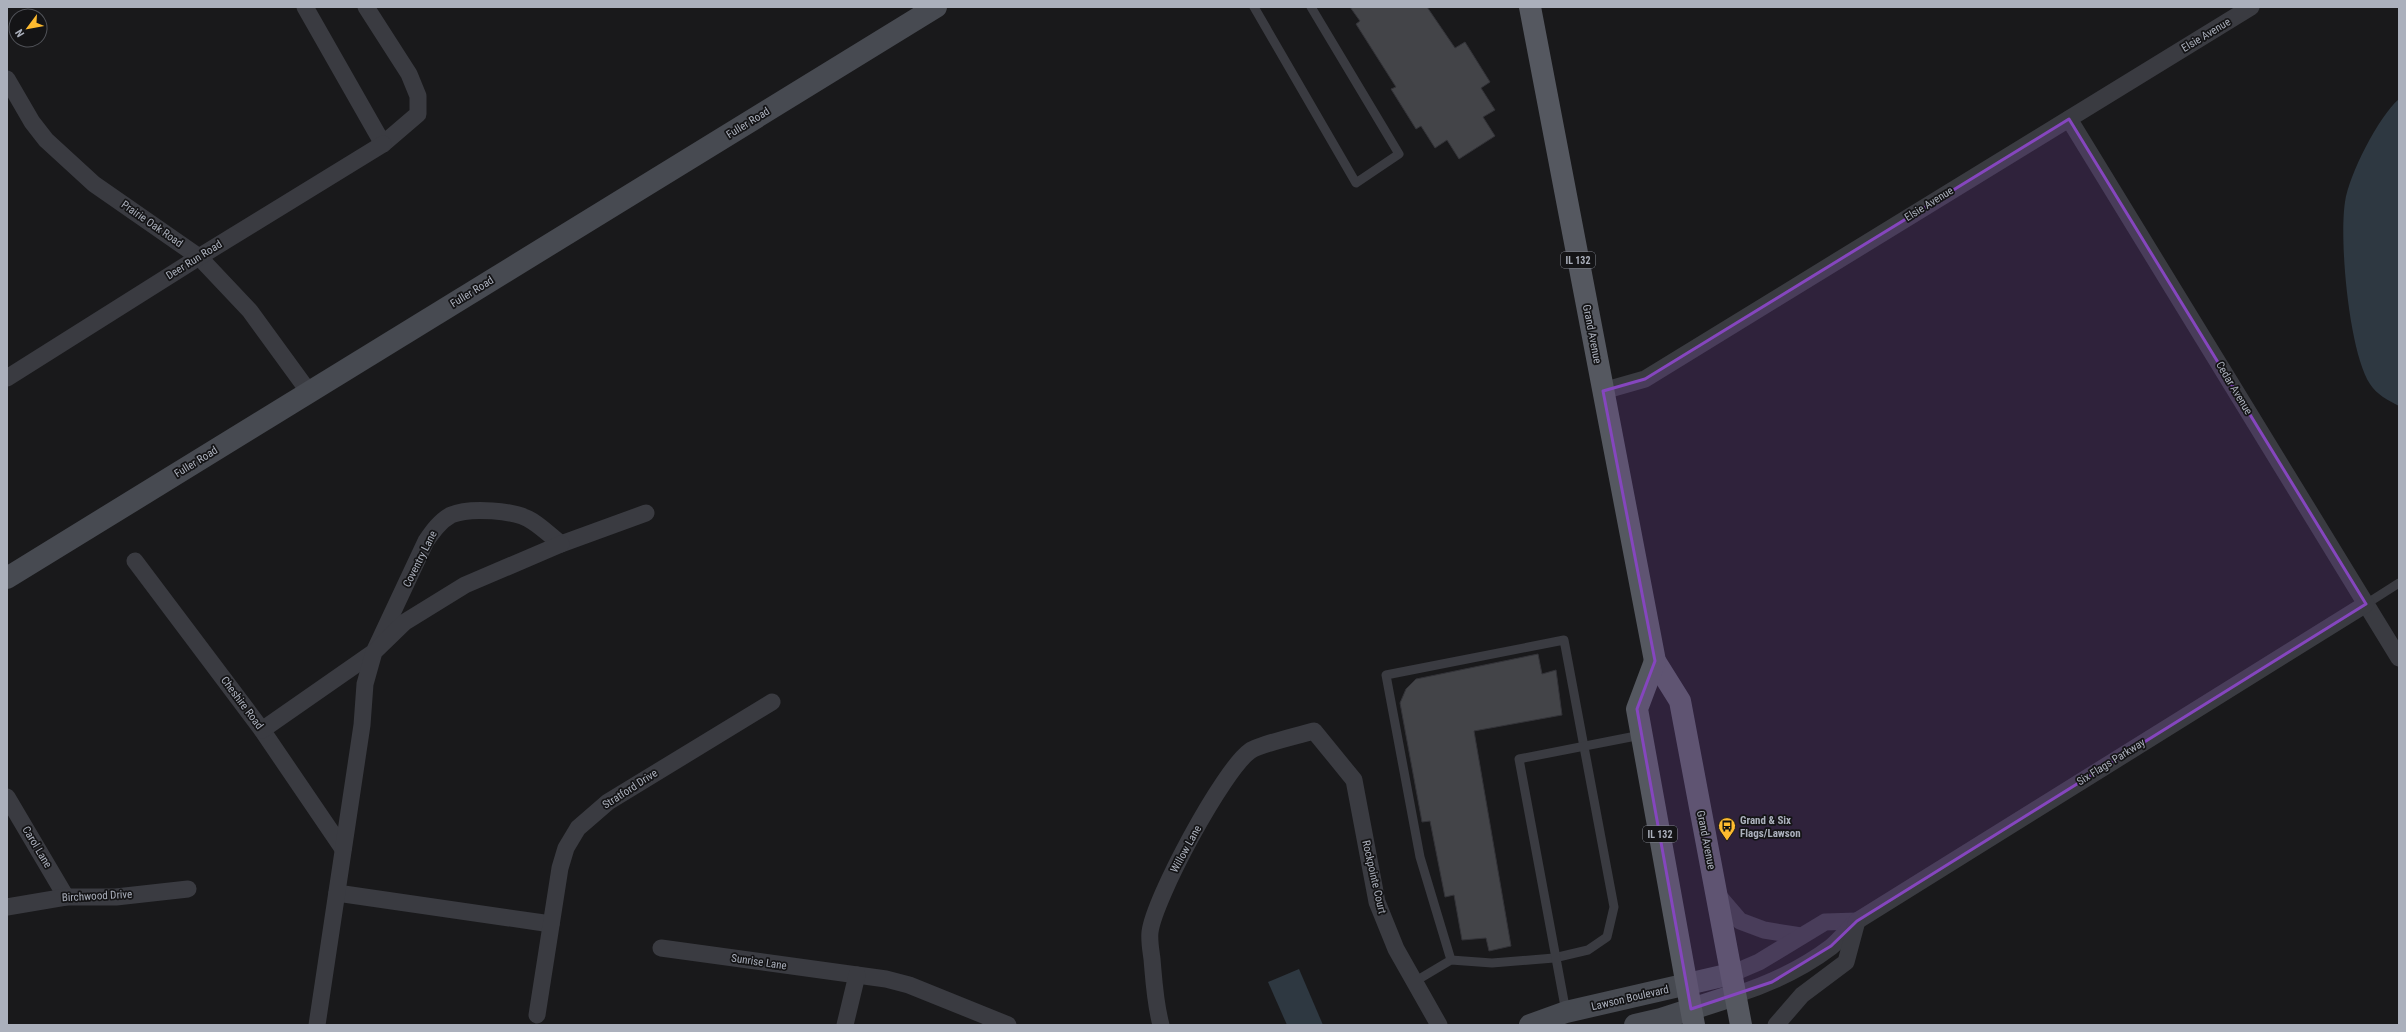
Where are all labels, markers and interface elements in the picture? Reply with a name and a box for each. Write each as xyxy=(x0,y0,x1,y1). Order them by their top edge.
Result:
north arrow xyxy=(8,8,48,48)
street label: Elsie Avenue xyxy=(2179,15,2233,55)
text: N xyxy=(13,27,27,39)
street label: Fuller Road xyxy=(724,105,772,141)
street label: Elsie Avenue xyxy=(1902,184,1956,224)
street label: Prairie Oak Road xyxy=(119,198,185,250)
street label: Deer Run Road xyxy=(164,238,224,282)
road number: IL 132 xyxy=(1561,252,1595,268)
street label: Fuller Road xyxy=(448,274,496,310)
street label: Grand Avenue xyxy=(1580,303,1604,365)
street label: Cedar Avenue xyxy=(2213,359,2255,417)
street label: Fuller Road xyxy=(172,444,220,480)
street label: Coventry Lane xyxy=(400,529,440,589)
street label: Cheshire Road xyxy=(218,674,266,732)
street label: Six Flags Parkway xyxy=(2074,736,2148,788)
street label: Stratford Drive xyxy=(600,766,660,812)
street label: Grand Avenue xyxy=(1694,809,1718,871)
place label: Grand & Six Flags/Lawson xyxy=(1740,814,1801,840)
bus stop icon: Grand & Six Flags/Lawson xyxy=(1717,816,1737,841)
street label: Willow Lane xyxy=(1168,823,1204,875)
street label: Carol Lane xyxy=(20,824,54,870)
road number: IL 132 xyxy=(1643,826,1677,842)
street label: Rockpointe Court xyxy=(1359,839,1389,915)
street label: Birchwood Drive xyxy=(62,888,132,904)
street label: Sunrise Lane xyxy=(730,952,788,972)
street label: Lawson Boulevard xyxy=(1590,983,1670,1013)

